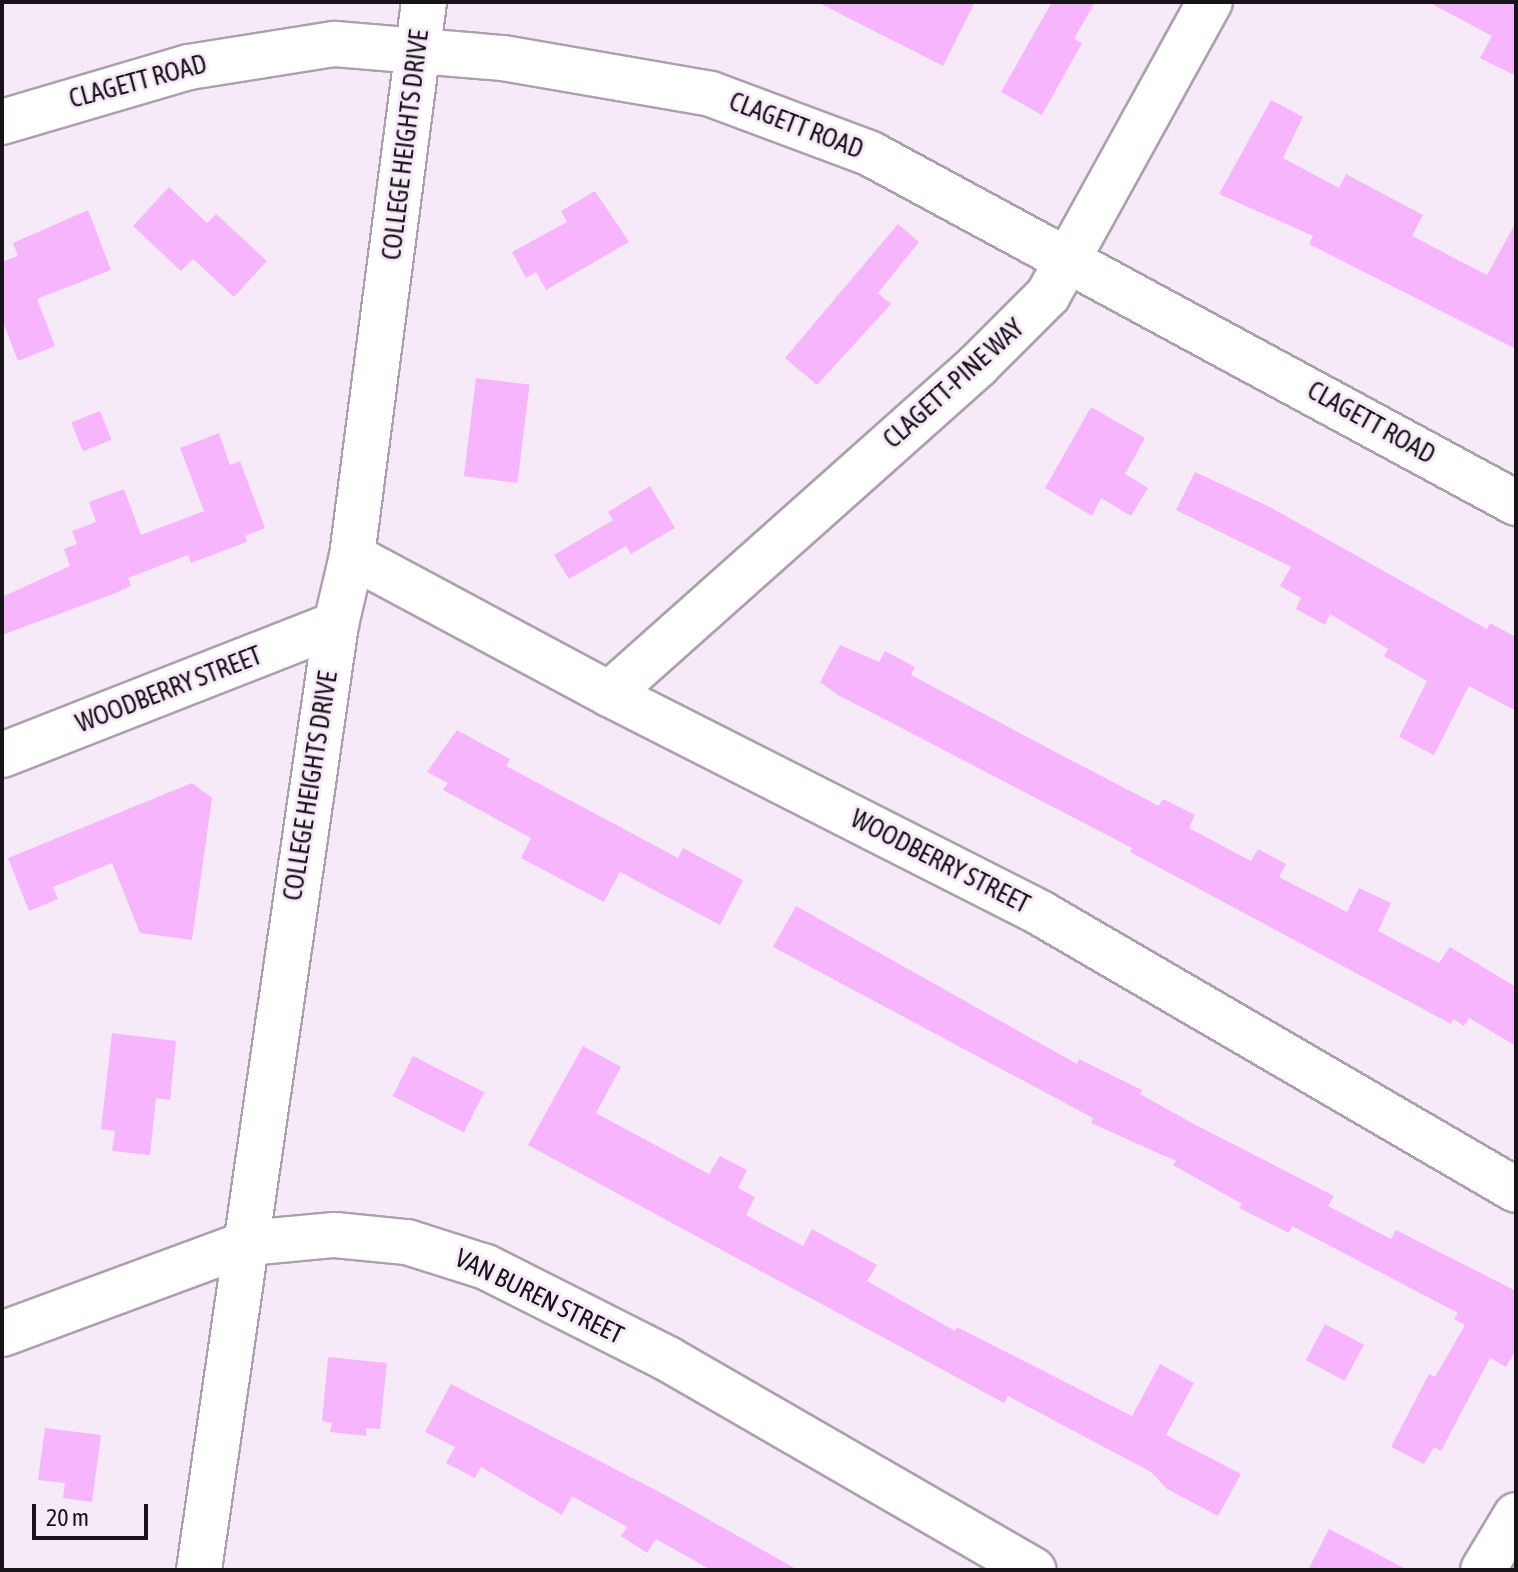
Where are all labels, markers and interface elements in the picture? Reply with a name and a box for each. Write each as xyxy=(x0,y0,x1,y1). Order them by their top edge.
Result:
street label: COLLEGE HEIGHTS DRIVE xyxy=(376,28,436,262)
street label: CLAGETT ROAD xyxy=(66,49,210,115)
street label: CLAGETT ROAD xyxy=(725,86,867,166)
street label: CLAGETT-PINE WAY xyxy=(877,313,1031,455)
street label: CLAGETT ROAD xyxy=(1302,375,1440,471)
street label: WOODBERRY STREET xyxy=(72,640,266,740)
street label: COLLEGE HEIGHTS DRIVE xyxy=(277,669,345,903)
street label: WOODBERRY STREET xyxy=(845,803,1035,921)
street label: VAN BUREN STREET xyxy=(450,1243,628,1351)
scale bar xyxy=(36,1488,152,1538)
text: 20 m xyxy=(46,1504,89,1531)

